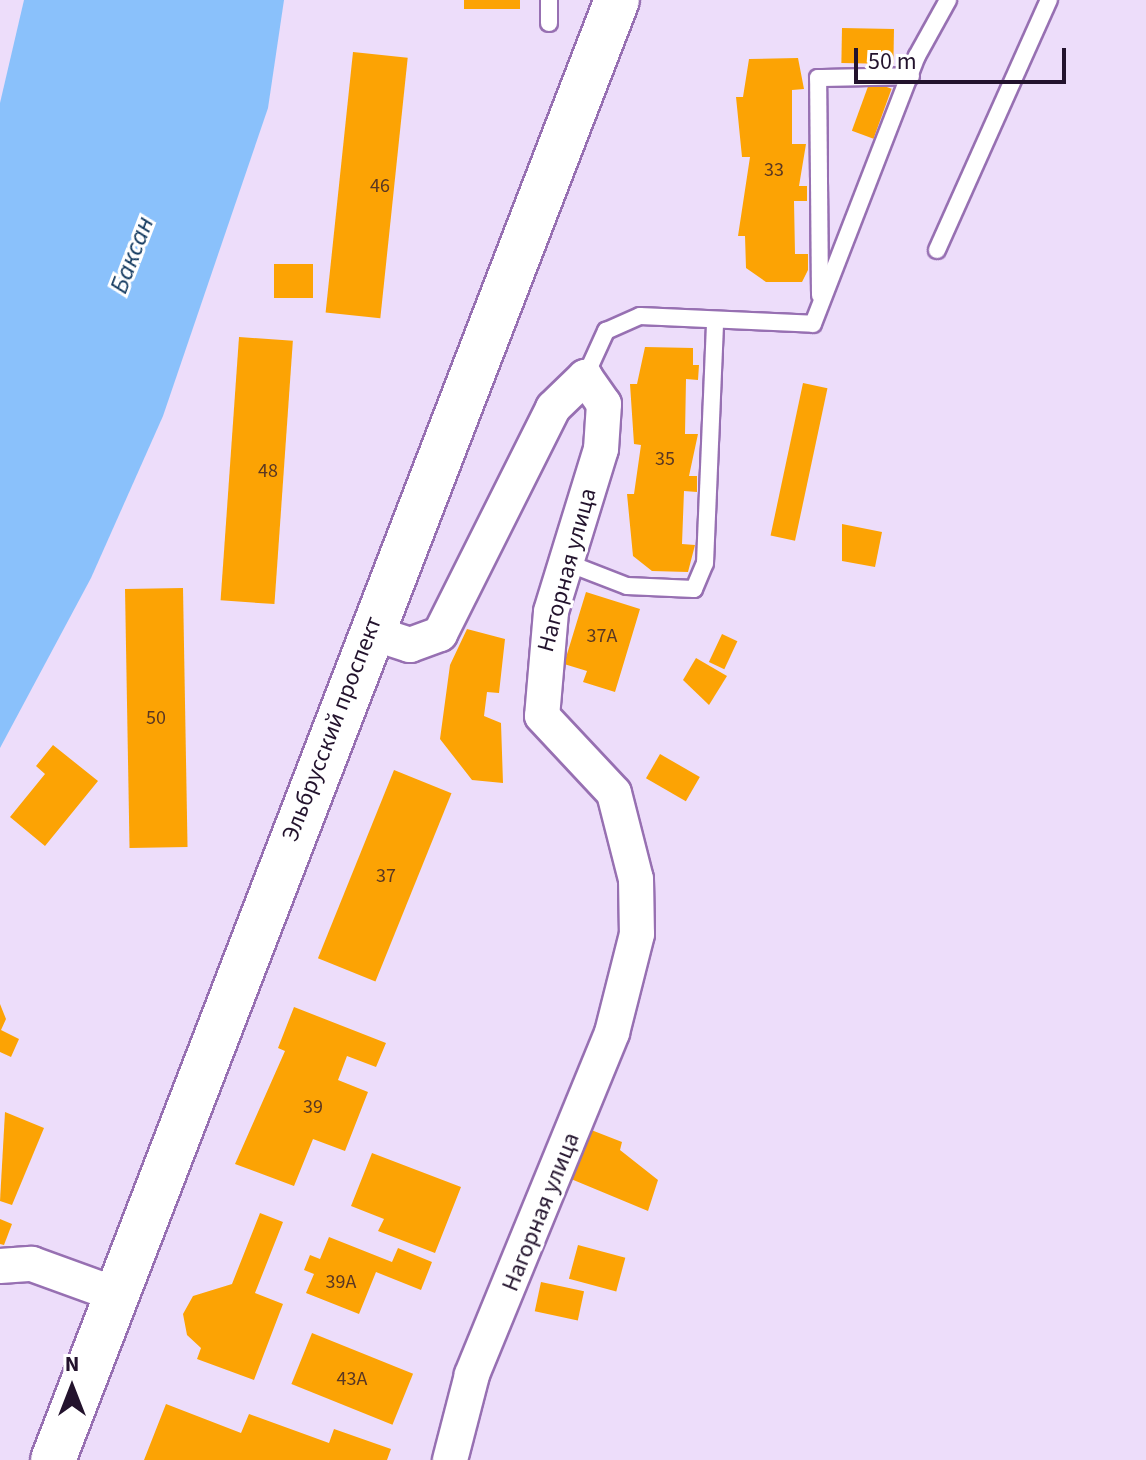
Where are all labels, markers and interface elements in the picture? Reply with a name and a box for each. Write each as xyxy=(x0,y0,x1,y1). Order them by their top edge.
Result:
scale bar xyxy=(858,32,1070,82)
text: 50 m xyxy=(868,44,917,79)
house number: 33 xyxy=(764,158,784,182)
house number: 46 xyxy=(370,174,390,198)
water label: Баксан xyxy=(103,212,161,298)
house number: 35 xyxy=(655,447,675,471)
house number: 48 xyxy=(258,459,278,483)
street label: Нагорная улица xyxy=(531,485,603,655)
street label: Эльбрусский проспект xyxy=(276,612,388,846)
house number: 37А xyxy=(587,624,617,648)
house number: 50 xyxy=(146,706,166,730)
house number: 37 xyxy=(376,864,396,888)
house number: 39 xyxy=(303,1095,323,1119)
street label: Нагорная улица xyxy=(496,1128,586,1296)
house number: 39А xyxy=(326,1270,356,1294)
north arrow xyxy=(32,1348,112,1428)
text: N xyxy=(65,1348,79,1380)
house number: 43А xyxy=(337,1367,367,1391)

